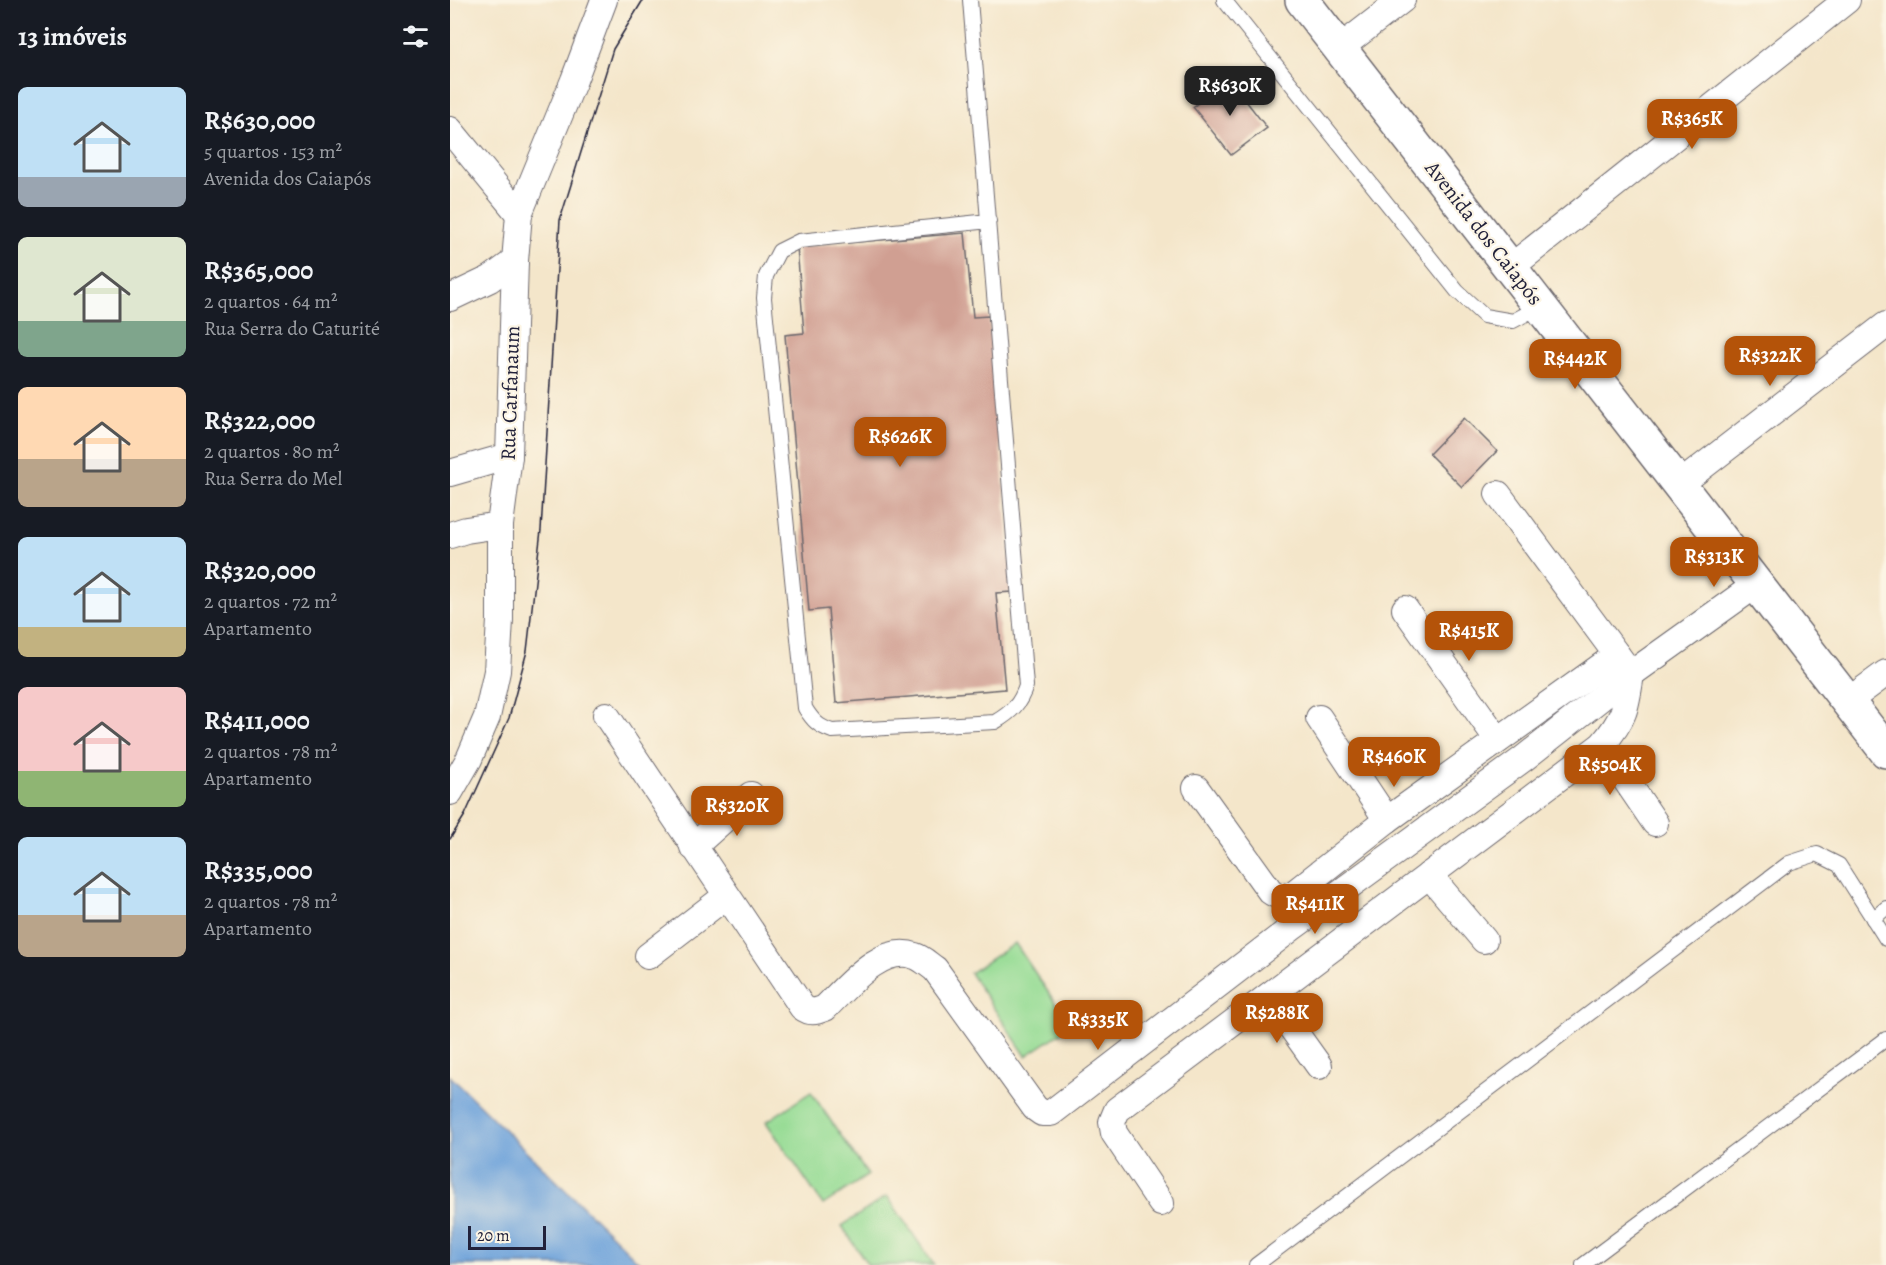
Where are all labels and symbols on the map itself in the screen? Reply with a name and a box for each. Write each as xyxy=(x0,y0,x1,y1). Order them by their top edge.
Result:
pin: R$630K xyxy=(1181,66,1279,117)
pin: R$365K xyxy=(1643,99,1741,150)
street label: Avenida dos Caiapós xyxy=(1418,154,1549,311)
street label: Rua Carfanaum xyxy=(494,325,526,461)
pin: R$322K xyxy=(1721,336,1819,387)
pin: R$442K xyxy=(1526,339,1624,390)
pin: R$626K xyxy=(851,417,949,468)
pin: R$313K xyxy=(1665,537,1763,588)
pin: R$415K xyxy=(1420,611,1518,662)
pin: R$460K xyxy=(1345,737,1443,788)
pin: R$504K xyxy=(1561,745,1659,796)
pin: R$320K xyxy=(688,786,786,837)
pin: R$411K xyxy=(1266,884,1364,935)
pin: R$288K xyxy=(1228,993,1326,1044)
pin: R$335K xyxy=(1049,1000,1147,1051)
scale bar xyxy=(468,1223,546,1250)

